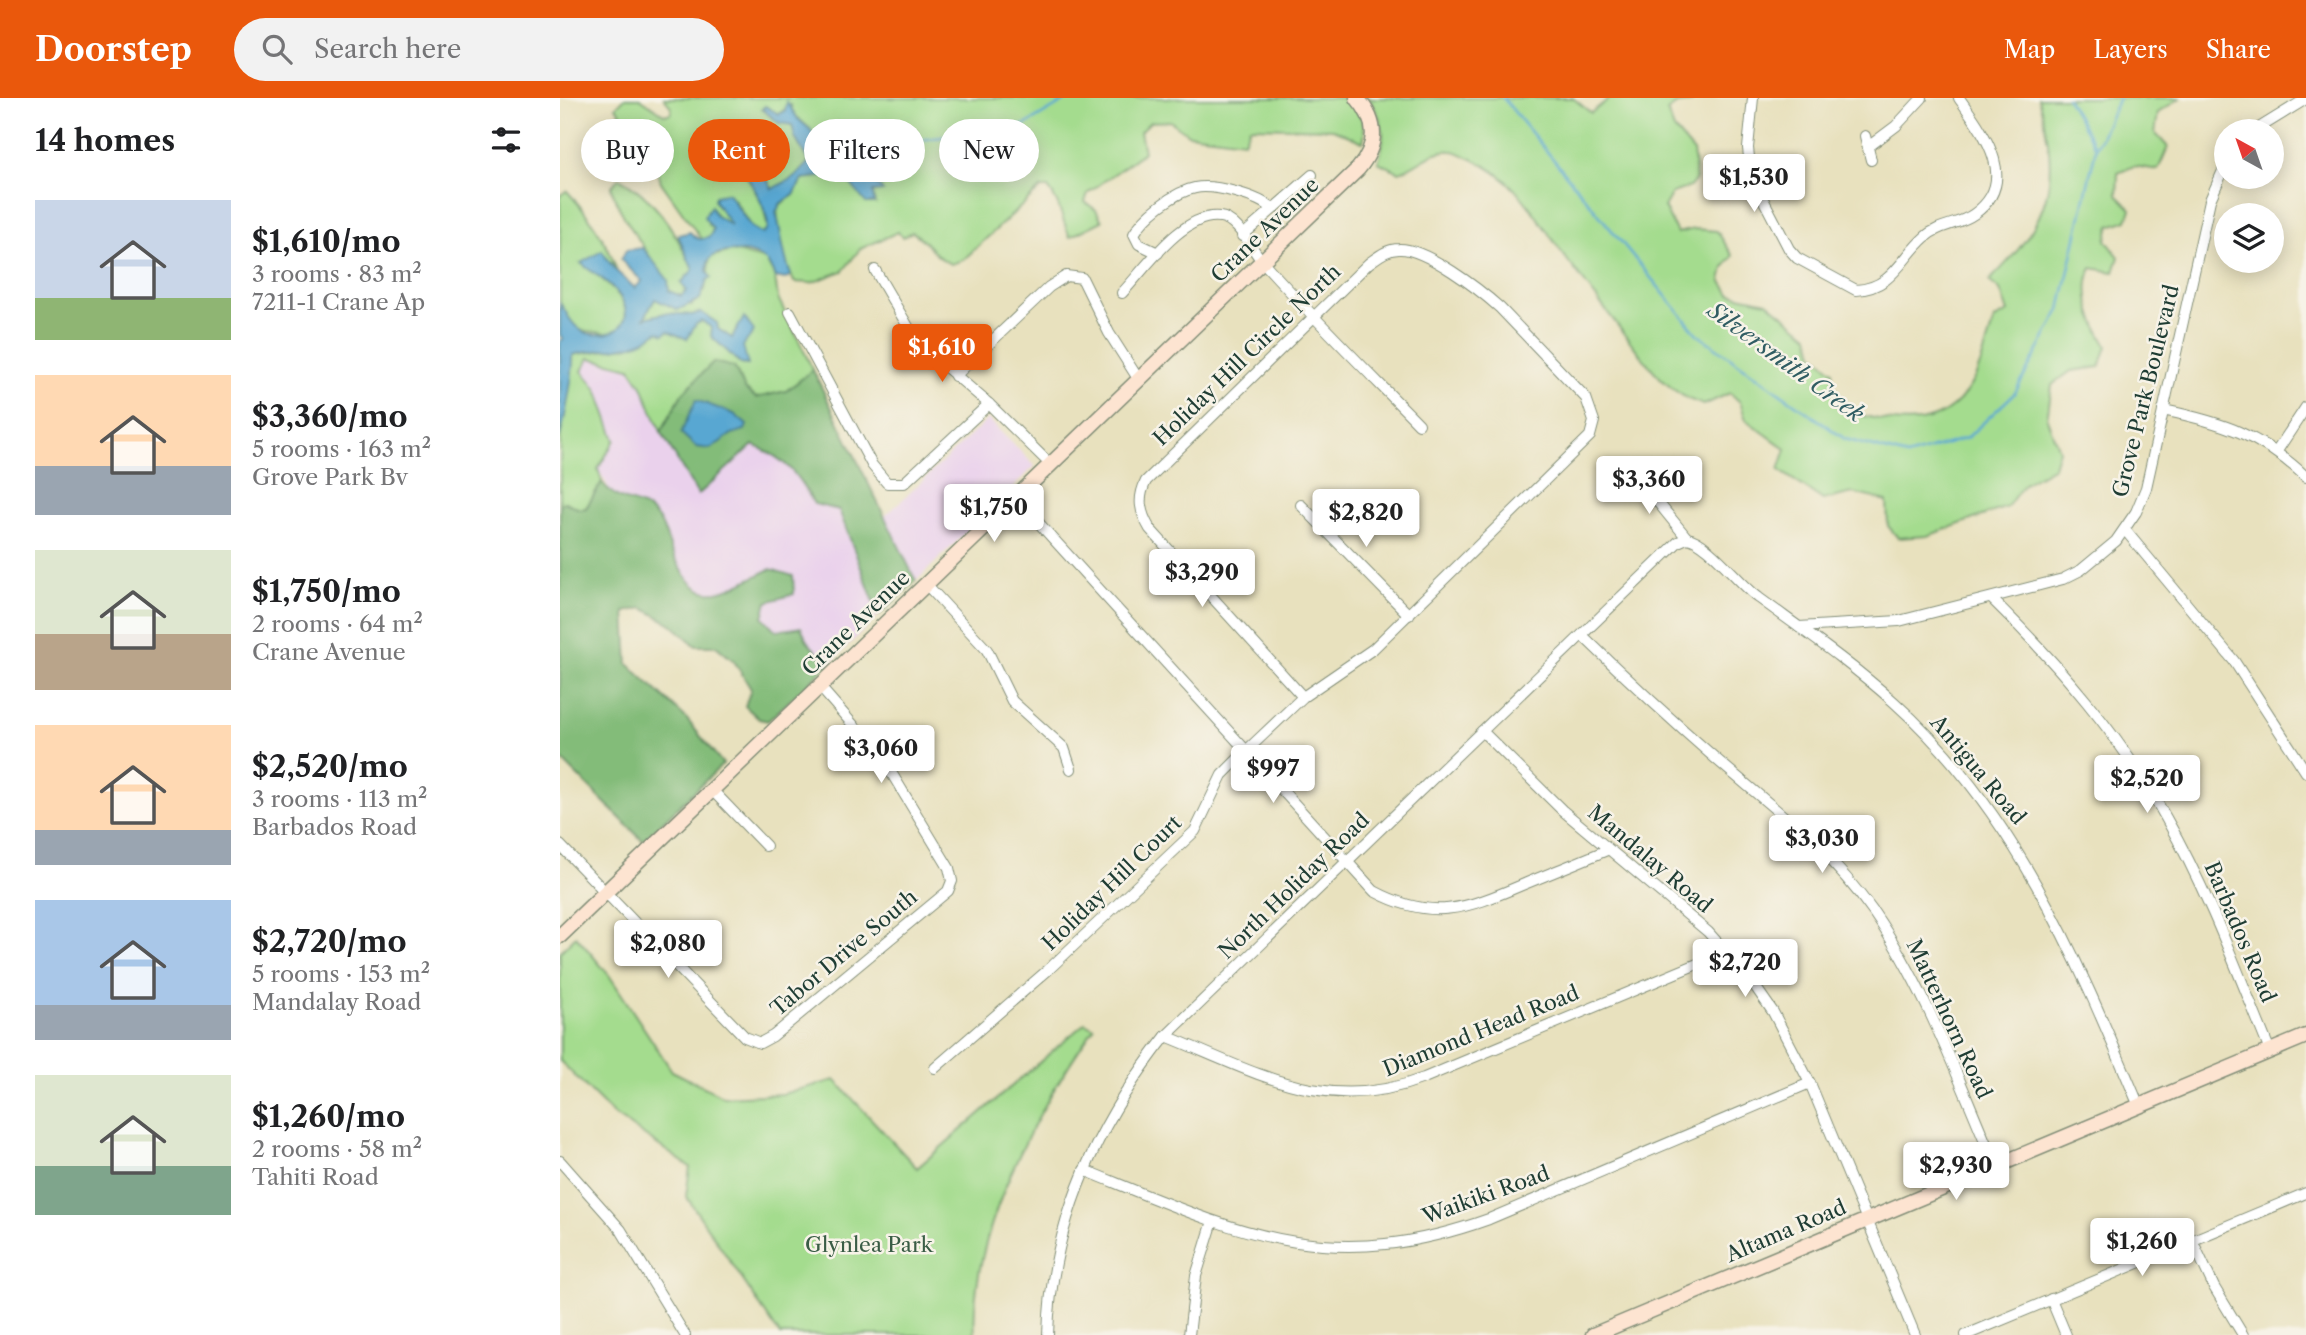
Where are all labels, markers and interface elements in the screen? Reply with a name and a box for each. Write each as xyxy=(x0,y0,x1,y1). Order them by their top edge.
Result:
search box xyxy=(234,18,724,81)
text: Doorstep xyxy=(35,29,192,70)
icon: search xyxy=(258,30,296,68)
text: Search here xyxy=(314,33,461,65)
text: Map xyxy=(2004,35,2055,64)
text: Layers xyxy=(2093,35,2168,64)
text: Share xyxy=(2206,35,2271,64)
chip: Buy xyxy=(581,119,674,182)
chip: Rent xyxy=(688,119,790,182)
chip: Filters xyxy=(804,119,925,182)
chip: New xyxy=(939,119,1039,182)
north arrow xyxy=(2214,119,2284,189)
map controls xyxy=(2214,119,2284,273)
icon: filters xyxy=(487,121,525,159)
text: 14 homes xyxy=(35,122,175,159)
pin: $1,530 xyxy=(1697,155,1811,214)
text: $1,530 xyxy=(1719,163,1789,191)
street label: Crane Avenue xyxy=(1206,172,1324,287)
button: layers xyxy=(2214,203,2284,273)
text: $1,610/mo xyxy=(252,223,400,260)
icon: home xyxy=(91,228,175,312)
street label: Holiday Hill Circle North xyxy=(1148,259,1345,451)
text: 3 rooms · 83 m² xyxy=(252,260,422,288)
street label: Grove Park Boulevard xyxy=(2107,282,2184,500)
text: 7211-1 Crane Ap xyxy=(252,288,425,316)
water label: Silversmith Creek xyxy=(1701,295,1870,428)
pin: $1,610 xyxy=(885,324,999,384)
text: $1,610 xyxy=(908,333,976,361)
text: $3,360/mo xyxy=(252,398,408,435)
icon: home xyxy=(91,403,175,487)
text: 5 rooms · 163 m² xyxy=(252,435,431,463)
pin: $3,360 xyxy=(1592,456,1706,516)
text: Grove Park Bv xyxy=(252,463,408,491)
text: $3,360 xyxy=(1612,465,1686,493)
pin: $1,750 xyxy=(937,484,1051,544)
pin: $2,820 xyxy=(1309,490,1423,549)
text: $1,750 xyxy=(960,493,1028,521)
text: $2,820 xyxy=(1328,498,1404,526)
pin: $3,290 xyxy=(1145,550,1259,609)
text: $3,290 xyxy=(1165,558,1239,586)
street label: Crane Avenue xyxy=(797,565,915,680)
text: $1,750/mo xyxy=(252,573,401,610)
icon: home xyxy=(91,578,175,662)
text: 2 rooms · 64 m² xyxy=(252,610,423,638)
text: Crane Avenue xyxy=(252,638,406,666)
street label: Antigua Road xyxy=(1925,709,2031,830)
pin: $3,060 xyxy=(824,726,938,785)
text: $3,060 xyxy=(844,734,918,762)
pin: $997 xyxy=(1232,746,1314,805)
text: $2,520/mo xyxy=(252,748,408,785)
icon: home xyxy=(91,753,175,837)
text: $997 xyxy=(1247,754,1299,782)
pin: $2,520 xyxy=(2090,756,2204,815)
text: $2,520 xyxy=(2110,764,2184,792)
text: 3 rooms · 113 m² xyxy=(252,785,428,813)
street label: Mandalay Road xyxy=(1583,799,1718,918)
street label: North Holiday Road xyxy=(1213,807,1374,964)
street label: Holiday Hill Court xyxy=(1037,809,1187,955)
text: Barbados Road xyxy=(252,813,417,841)
pin: $3,030 xyxy=(1765,816,1879,875)
text: $3,030 xyxy=(1785,824,1859,852)
street label: Barbados Road xyxy=(2200,858,2281,1006)
street label: Tabor Drive South xyxy=(765,884,922,1021)
pin: $2,080 xyxy=(611,920,725,980)
text: $2,720/mo xyxy=(252,923,407,960)
icon: home xyxy=(91,928,175,1012)
text: $2,080 xyxy=(630,929,706,957)
street label: Matterhorn Road xyxy=(1902,935,1997,1103)
pin: $2,720 xyxy=(1688,940,1802,999)
text: $2,720 xyxy=(1709,948,1781,976)
text: 5 rooms · 153 m² xyxy=(252,960,430,988)
street label: Diamond Head Road xyxy=(1379,980,1583,1081)
text: Mandalay Road xyxy=(252,988,421,1016)
text: $1,260/mo xyxy=(252,1098,405,1135)
icon: home xyxy=(91,1103,175,1187)
text: 2 rooms · 58 m² xyxy=(252,1135,422,1163)
pin: $2,930 xyxy=(1899,1142,2013,1202)
text: $2,930 xyxy=(1919,1151,1993,1179)
street label: Waikiki Road xyxy=(1418,1160,1553,1229)
text: Tahiti Road xyxy=(252,1163,379,1191)
street label: Altama Road xyxy=(1721,1194,1850,1267)
pin: $1,260 xyxy=(2085,1218,2199,1278)
text: $1,260 xyxy=(2106,1227,2178,1255)
park label: Glynlea Park xyxy=(805,1232,934,1257)

